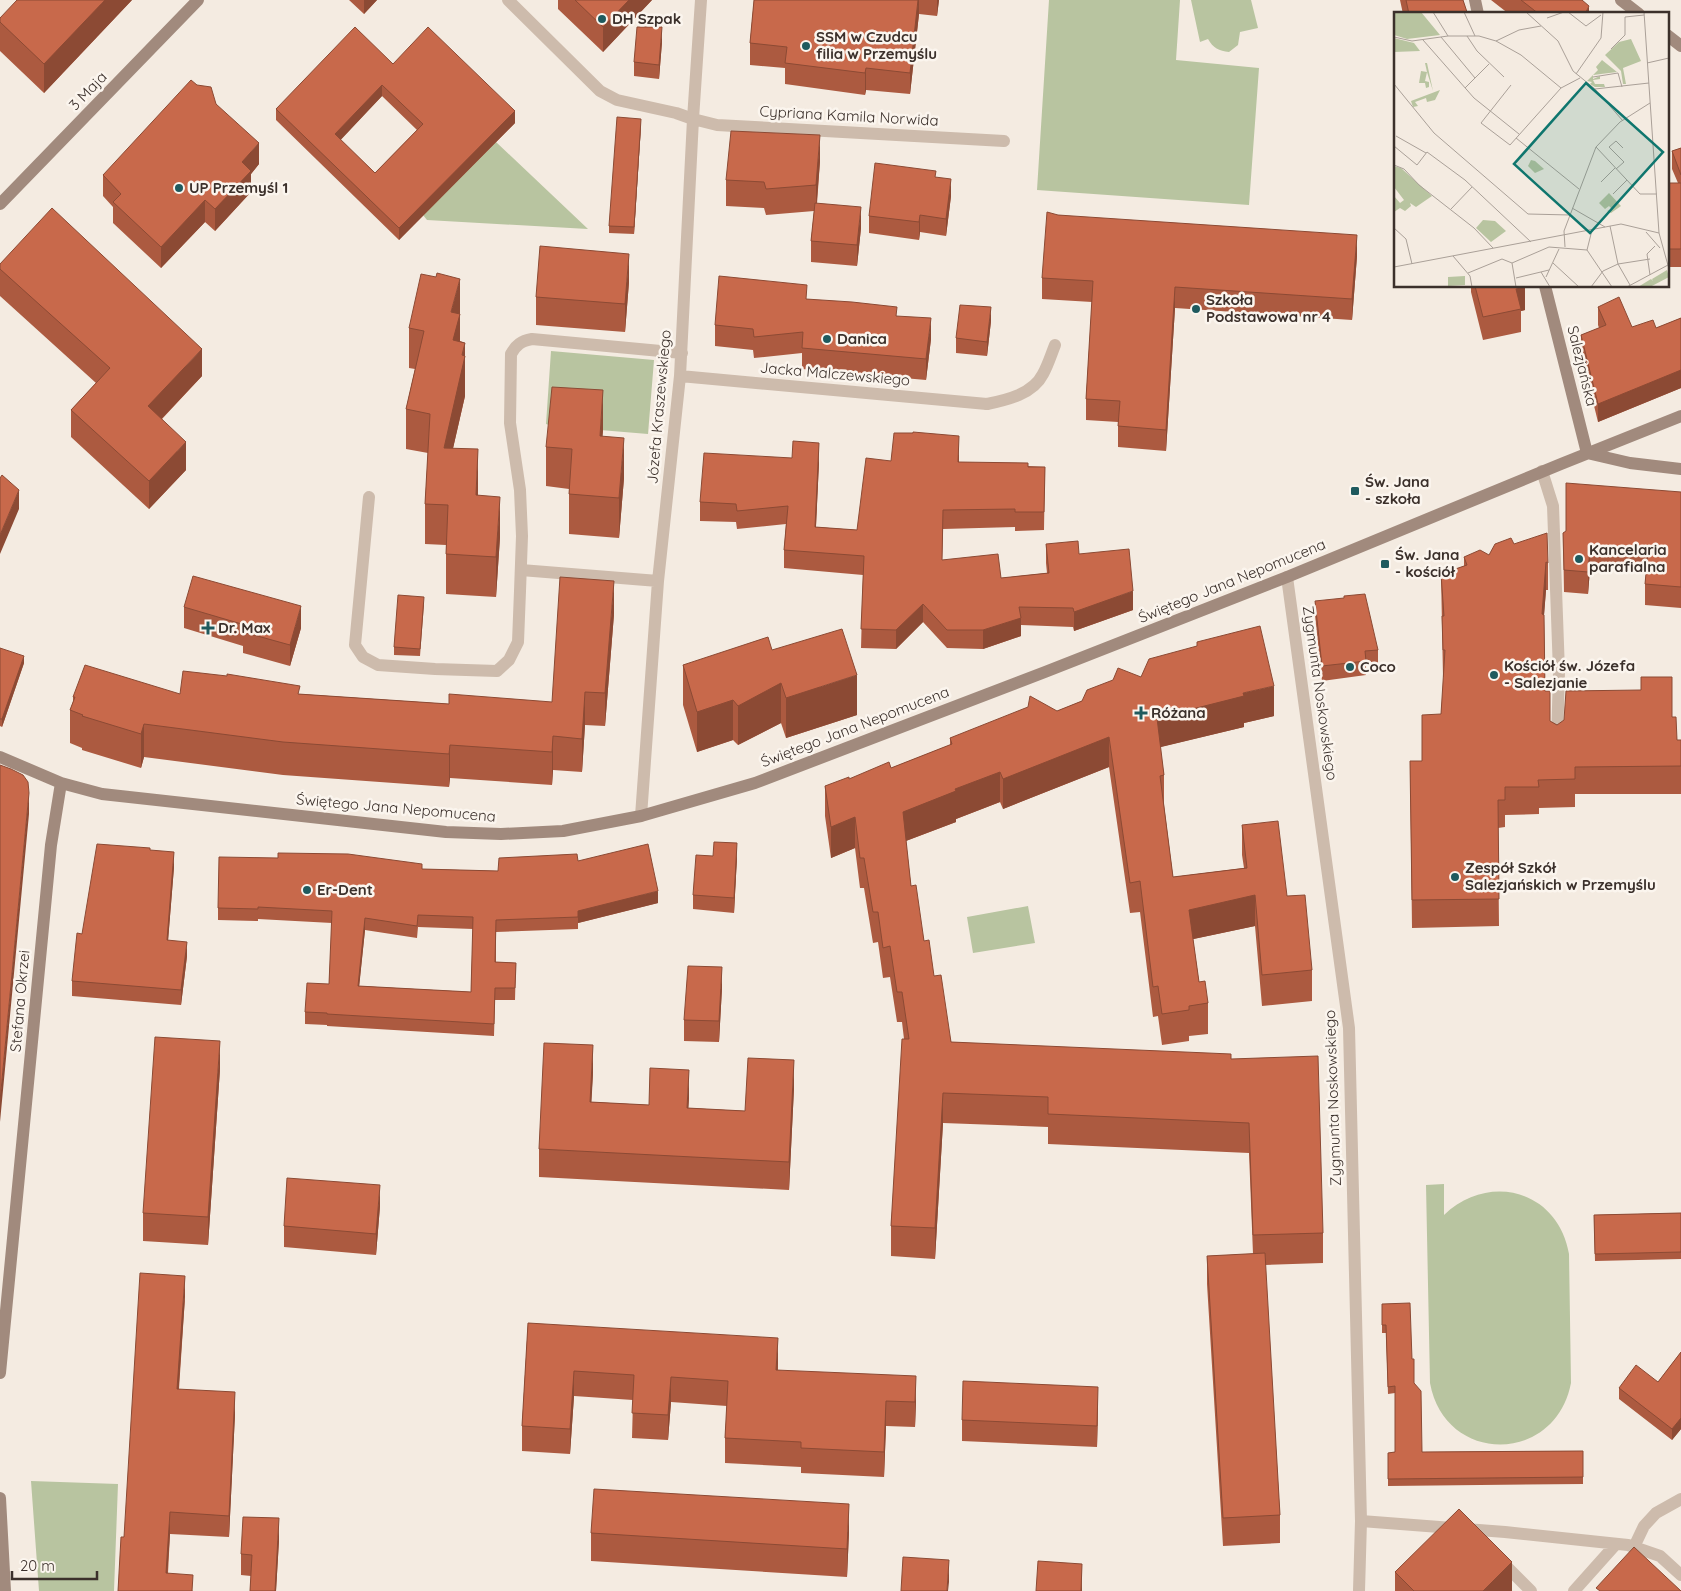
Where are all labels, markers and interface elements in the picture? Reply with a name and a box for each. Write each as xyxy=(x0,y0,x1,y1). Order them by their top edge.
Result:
place label: DH Szpak xyxy=(612,9,681,28)
inset map xyxy=(1394,12,1668,288)
marker: DH Szpak xyxy=(596,13,608,25)
place label: SSM w Czudcu filia w Przemyślu xyxy=(816,27,937,63)
marker: SSM w Czudcu filia w Przemyślu xyxy=(800,40,812,52)
street label: 3 Maja xyxy=(65,67,111,114)
street label: Cypriana Kamila Norwida xyxy=(759,101,939,130)
place label: UP Przemyśl 1 xyxy=(189,178,288,197)
marker: UP Przemyśl 1 xyxy=(173,182,185,194)
place label: Szkoła Podstawowa nr 4 xyxy=(1206,290,1331,326)
marker: Szkoła Podstawowa nr 4 xyxy=(1190,303,1202,315)
street label: Salezjańska xyxy=(1563,324,1602,408)
street label: Józefa Kraszewskiego xyxy=(642,329,675,485)
place label: Danica xyxy=(837,329,887,348)
marker: Danica xyxy=(821,333,833,345)
street label: Jacka Malczewskiego xyxy=(759,357,911,390)
place label: Św. Jana - szkoła xyxy=(1365,472,1429,508)
marker: Św. Jana - szkoła xyxy=(1349,485,1361,497)
street label: Świętego Jana Nepomucena xyxy=(1135,534,1328,627)
place label: Kancelaria parafialna xyxy=(1589,540,1667,576)
place label: Św. Jana - kościół xyxy=(1395,545,1459,581)
marker: Kancelaria parafialna xyxy=(1573,553,1585,565)
marker: Św. Jana - kościół xyxy=(1379,558,1391,570)
street label: Zygmunta Noskowskiego xyxy=(1299,604,1342,782)
place label: Dr. Max xyxy=(218,618,271,637)
marker: Dr. Max xyxy=(202,622,214,634)
place label: Kościół św. Józefa - Salezjanie xyxy=(1504,656,1635,692)
place label: Coco xyxy=(1360,657,1396,676)
marker: Coco xyxy=(1344,661,1356,673)
marker: Kościół św. Józefa - Salezjanie xyxy=(1488,669,1500,681)
street label: Świętego Jana Nepomucena xyxy=(758,682,952,771)
place label: Różana xyxy=(1151,703,1206,722)
marker: Różana xyxy=(1135,707,1147,719)
street label: Świętego Jana Nepomucena xyxy=(295,789,497,826)
place label: Zespół Szkół Salezjańskich w Przemyślu xyxy=(1465,858,1656,894)
marker: Zespół Szkół Salezjańskich w Przemyślu xyxy=(1449,871,1461,883)
place label: Er-Dent xyxy=(317,880,373,899)
marker: Er-Dent xyxy=(301,884,313,896)
street label: Stefana Okrzei xyxy=(6,949,33,1053)
street label: Zygmunta Noskowskiego xyxy=(1320,1010,1345,1186)
scale bar xyxy=(12,1548,98,1580)
text: 20 m xyxy=(20,1556,55,1575)

